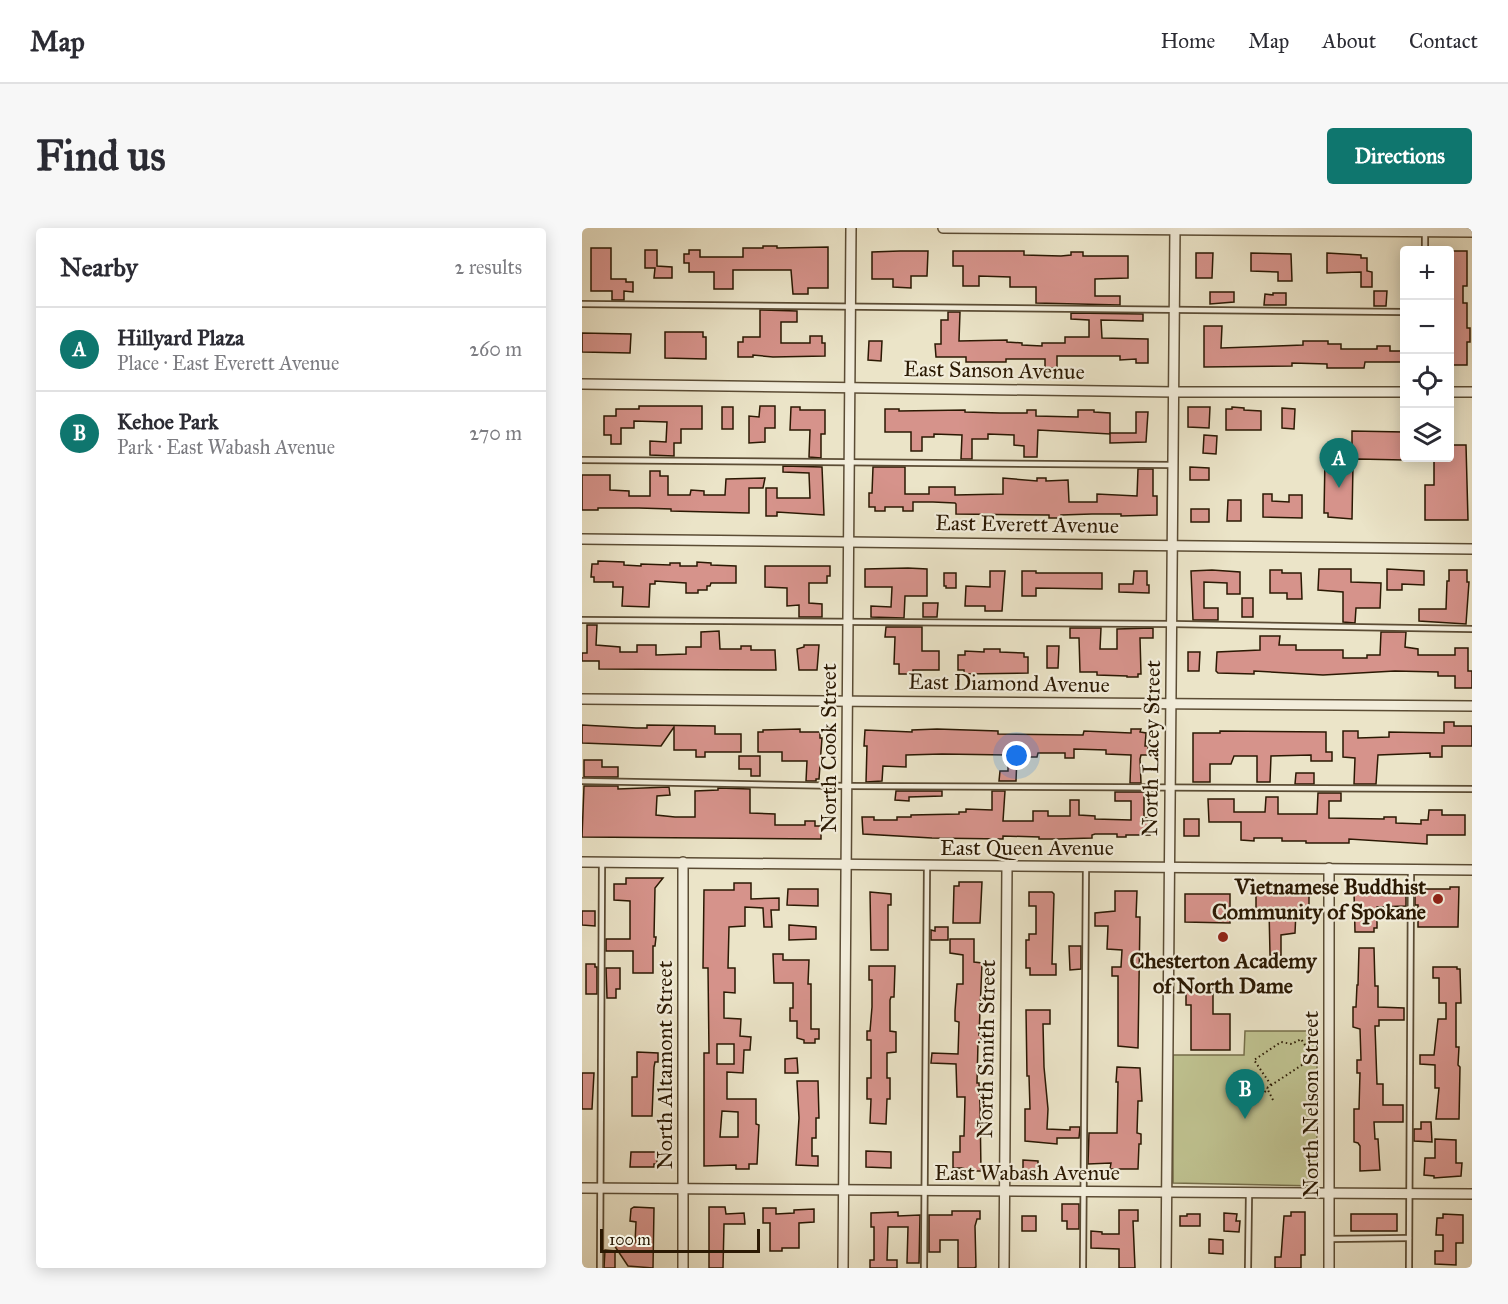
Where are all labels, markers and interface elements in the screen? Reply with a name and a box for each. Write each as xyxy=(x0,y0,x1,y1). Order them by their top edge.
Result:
text: Map xyxy=(30,24,85,59)
text: Home xyxy=(1160,28,1215,54)
text: Map xyxy=(1248,28,1289,54)
text: About xyxy=(1322,28,1376,54)
text: Contact xyxy=(1409,28,1478,54)
button: Directions xyxy=(1327,128,1472,184)
text: Find us xyxy=(36,130,166,182)
map controls xyxy=(1400,246,1454,462)
button: + xyxy=(1400,246,1454,300)
text: Nearby xyxy=(60,251,138,283)
text: 2 results xyxy=(454,255,522,279)
button: − xyxy=(1400,300,1454,354)
text: Hillyard Plaza xyxy=(117,324,244,351)
text: A xyxy=(73,337,86,361)
text: 260 m xyxy=(469,337,522,361)
text: Place · East Everett Avenue xyxy=(117,351,339,375)
button: locate xyxy=(1400,354,1454,408)
street label: East Sanson Avenue xyxy=(903,355,1085,385)
text: Kehoe Park xyxy=(117,408,219,435)
button: layers xyxy=(1400,408,1454,462)
text: B xyxy=(73,421,86,445)
text: 270 m xyxy=(469,421,522,445)
text: Park · East Wabash Avenue xyxy=(117,435,335,459)
pin: A xyxy=(1320,438,1359,488)
street label: East Everett Avenue xyxy=(935,509,1119,539)
street label: North Lacey Street xyxy=(1136,660,1166,836)
street label: North Cook Street xyxy=(815,663,842,833)
street label: East Diamond Avenue xyxy=(908,668,1110,698)
your location xyxy=(1002,741,1031,770)
street label: East Queen Avenue xyxy=(940,834,1114,861)
place label: Vietnamese Buddhist Community of Spokane xyxy=(1212,873,1426,925)
marker: Vietnamese Buddhist Community of Spokane xyxy=(1431,892,1445,906)
marker: Chesterton Academy of North Dame xyxy=(1216,930,1230,944)
place label: Chesterton Academy of North Dame xyxy=(1129,947,1318,999)
street label: North Smith Street xyxy=(971,959,1001,1139)
street label: North Altamont Street xyxy=(651,960,678,1169)
street label: North Nelson Street xyxy=(1297,1011,1324,1197)
pin: B xyxy=(1226,1070,1264,1119)
street label: East Wabash Avenue xyxy=(934,1159,1120,1186)
scale bar xyxy=(600,1226,760,1254)
text: 100 m xyxy=(609,1230,651,1249)

